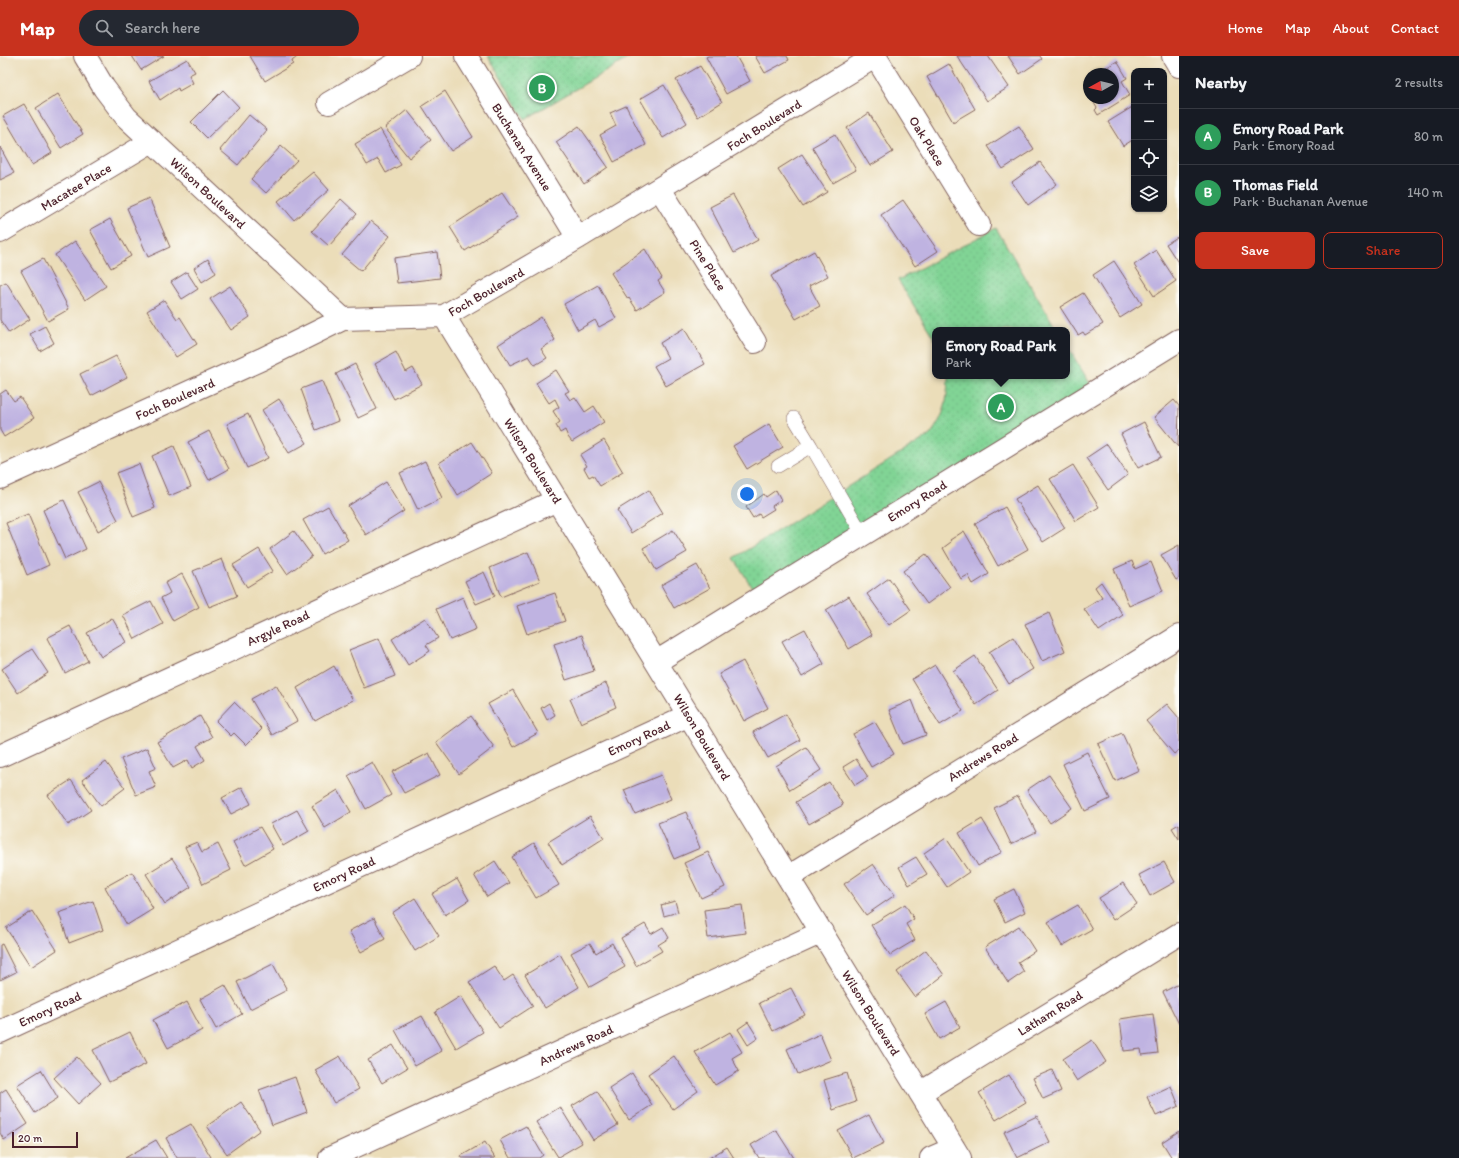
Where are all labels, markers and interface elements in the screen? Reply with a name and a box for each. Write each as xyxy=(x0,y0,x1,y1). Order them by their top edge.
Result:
search box xyxy=(79,10,359,46)
text: Map xyxy=(20,17,55,40)
icon: search xyxy=(93,17,115,39)
text: Search here xyxy=(125,19,200,37)
text: Home xyxy=(1228,20,1263,37)
text: Map xyxy=(1285,20,1311,37)
text: About xyxy=(1333,20,1369,37)
text: Contact xyxy=(1391,20,1439,37)
north arrow xyxy=(1083,68,1119,104)
map controls xyxy=(1131,68,1167,212)
button: + xyxy=(1131,68,1167,104)
text: Nearby xyxy=(1195,72,1247,92)
pin: B xyxy=(529,73,555,103)
text: 2 results xyxy=(1395,75,1443,90)
street label: Foch Boulevard xyxy=(724,96,804,154)
street label: Buchanan Avenue xyxy=(489,100,555,194)
button: − xyxy=(1131,104,1167,140)
street label: Oak Place xyxy=(906,113,948,169)
text: Emory Road Park xyxy=(1233,120,1344,138)
text: A xyxy=(1204,129,1212,144)
text: 80 m xyxy=(1414,129,1443,144)
text: Park · Emory Road xyxy=(1233,138,1335,153)
button: locate xyxy=(1131,140,1167,176)
street label: Wilson Boulevard xyxy=(167,154,249,232)
street label: Macatee Place xyxy=(38,160,114,214)
button: layers xyxy=(1131,176,1167,212)
text: Thomas Field xyxy=(1233,176,1318,194)
text: B xyxy=(1204,185,1212,200)
text: 140 m xyxy=(1407,185,1443,200)
text: Park · Buchanan Avenue xyxy=(1233,194,1368,209)
button: Save xyxy=(1195,232,1315,269)
button: Share xyxy=(1323,232,1443,269)
street label: Pine Place xyxy=(686,237,730,293)
street label: Foch Boulevard xyxy=(445,264,527,320)
popup xyxy=(932,327,1070,379)
text: Emory Road Park xyxy=(946,337,1056,355)
text: Park xyxy=(946,355,971,370)
street label: Foch Boulevard xyxy=(133,375,217,423)
pin: A xyxy=(988,392,1014,422)
street label: Wilson Boulevard xyxy=(501,415,565,507)
street label: Emory Road xyxy=(885,477,949,525)
your location xyxy=(737,484,757,504)
street label: Argyle Road xyxy=(244,607,312,649)
street label: Wilson Boulevard xyxy=(670,691,734,783)
street label: Emory Road xyxy=(605,717,673,759)
street label: Andrews Road xyxy=(945,729,1021,785)
street label: Emory Road xyxy=(310,853,378,895)
street label: Wilson Boulevard xyxy=(839,967,903,1059)
street label: Latham Road xyxy=(1015,987,1085,1039)
street label: Emory Road xyxy=(16,988,84,1030)
street label: Andrews Road xyxy=(537,1021,615,1069)
scale bar xyxy=(12,1130,78,1149)
text: 20 m xyxy=(18,1132,42,1145)

